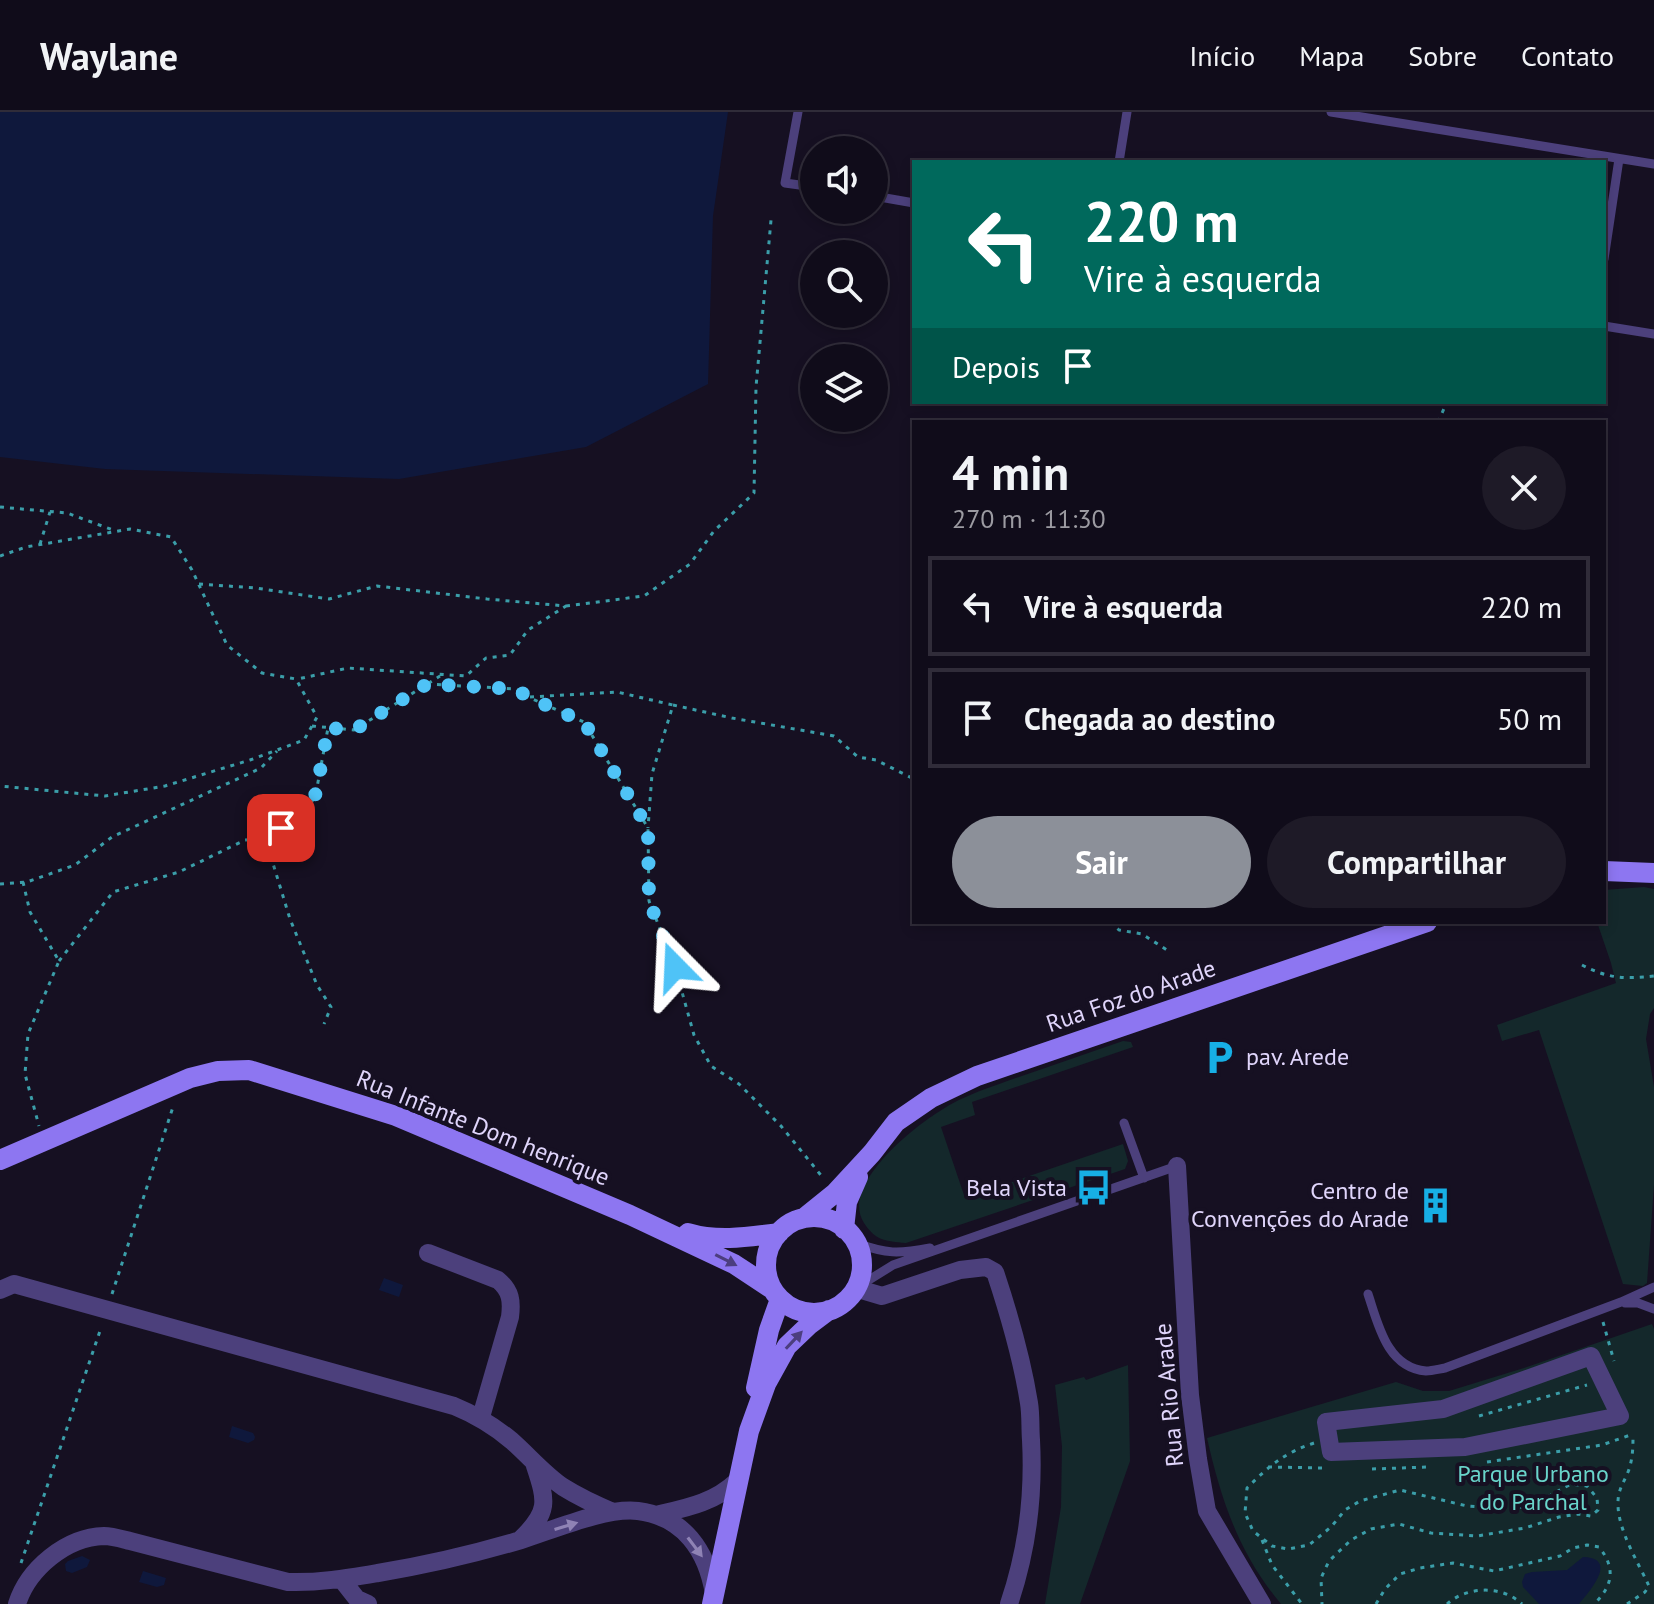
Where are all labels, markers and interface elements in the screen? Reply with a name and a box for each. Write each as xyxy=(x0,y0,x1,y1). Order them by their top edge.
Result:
text: Waylane xyxy=(40,31,178,80)
text: Início xyxy=(1189,37,1255,74)
text: Mapa xyxy=(1299,37,1364,74)
text: Sobre xyxy=(1408,37,1477,74)
text: Contato xyxy=(1521,37,1614,74)
map controls xyxy=(800,136,888,432)
button: sound xyxy=(800,136,888,224)
text: 220 m xyxy=(1084,185,1239,257)
icon: left xyxy=(952,192,1056,296)
button: search xyxy=(800,240,888,328)
text: Vire à esquerda xyxy=(1084,255,1322,302)
button: layers xyxy=(800,344,888,432)
icon: arrive xyxy=(1056,344,1100,388)
text: Depois xyxy=(952,347,1040,386)
text: 4 min xyxy=(952,441,1069,503)
button: close xyxy=(1482,446,1566,530)
text: 270 m · 11:30 xyxy=(952,502,1106,535)
icon: left xyxy=(956,584,1000,628)
text: Vire à esquerda xyxy=(1024,587,1223,626)
text: 220 m xyxy=(1481,587,1562,626)
icon: arrive xyxy=(956,696,1000,740)
text: Chegada ao destino xyxy=(1024,699,1275,738)
text: 50 m xyxy=(1497,699,1562,738)
pin xyxy=(247,794,315,862)
icon: arrive xyxy=(259,806,303,850)
button: Sair xyxy=(952,816,1251,908)
button: Compartilhar xyxy=(1267,816,1566,908)
position arrow xyxy=(633,925,717,1009)
street label: Rua Foz do Arade xyxy=(1042,952,1220,1039)
parking icon: pav. Arede xyxy=(1201,1038,1239,1076)
place label: pav. Arede xyxy=(1246,1041,1349,1072)
street label: Rua Infante Dom henrique xyxy=(352,1063,614,1192)
bus stop icon: Bela Vista xyxy=(1074,1169,1112,1207)
place label: Bela Vista xyxy=(966,1172,1067,1203)
place label: Centro de Convenções do Arade xyxy=(1191,1175,1409,1234)
building icon: Centro de Convenções do Arade xyxy=(1416,1186,1454,1224)
one-way arrow xyxy=(715,1254,738,1267)
street label: Rua Rio Arade xyxy=(1147,1322,1190,1468)
one-way arrow xyxy=(784,1331,802,1350)
park label: Parque Urbano do Parchal xyxy=(1457,1458,1609,1517)
one-way arrow xyxy=(554,1519,578,1532)
one-way arrow xyxy=(687,1536,703,1557)

